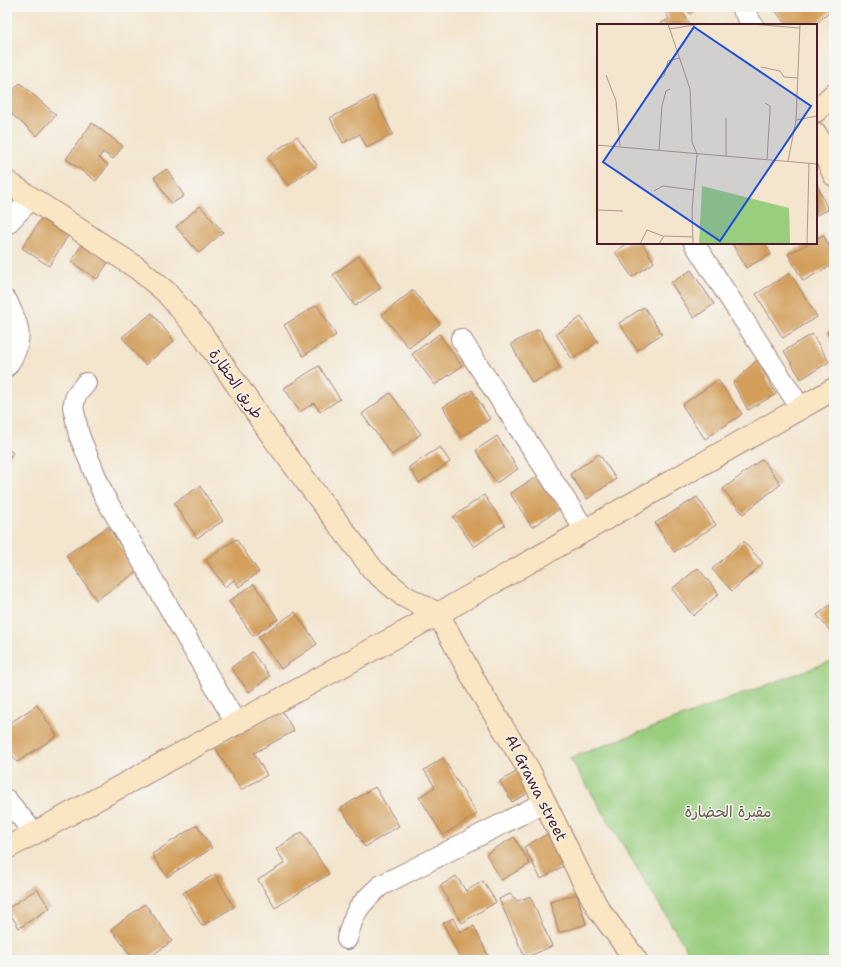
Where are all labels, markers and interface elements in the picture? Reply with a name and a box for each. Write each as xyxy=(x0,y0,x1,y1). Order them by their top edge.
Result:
inset map xyxy=(597,24,817,244)
street label: طريق الحظارة xyxy=(205,345,267,423)
street label: Al Grawa street xyxy=(500,731,572,845)
park label: مقبرة الحضارة xyxy=(685,802,771,822)

